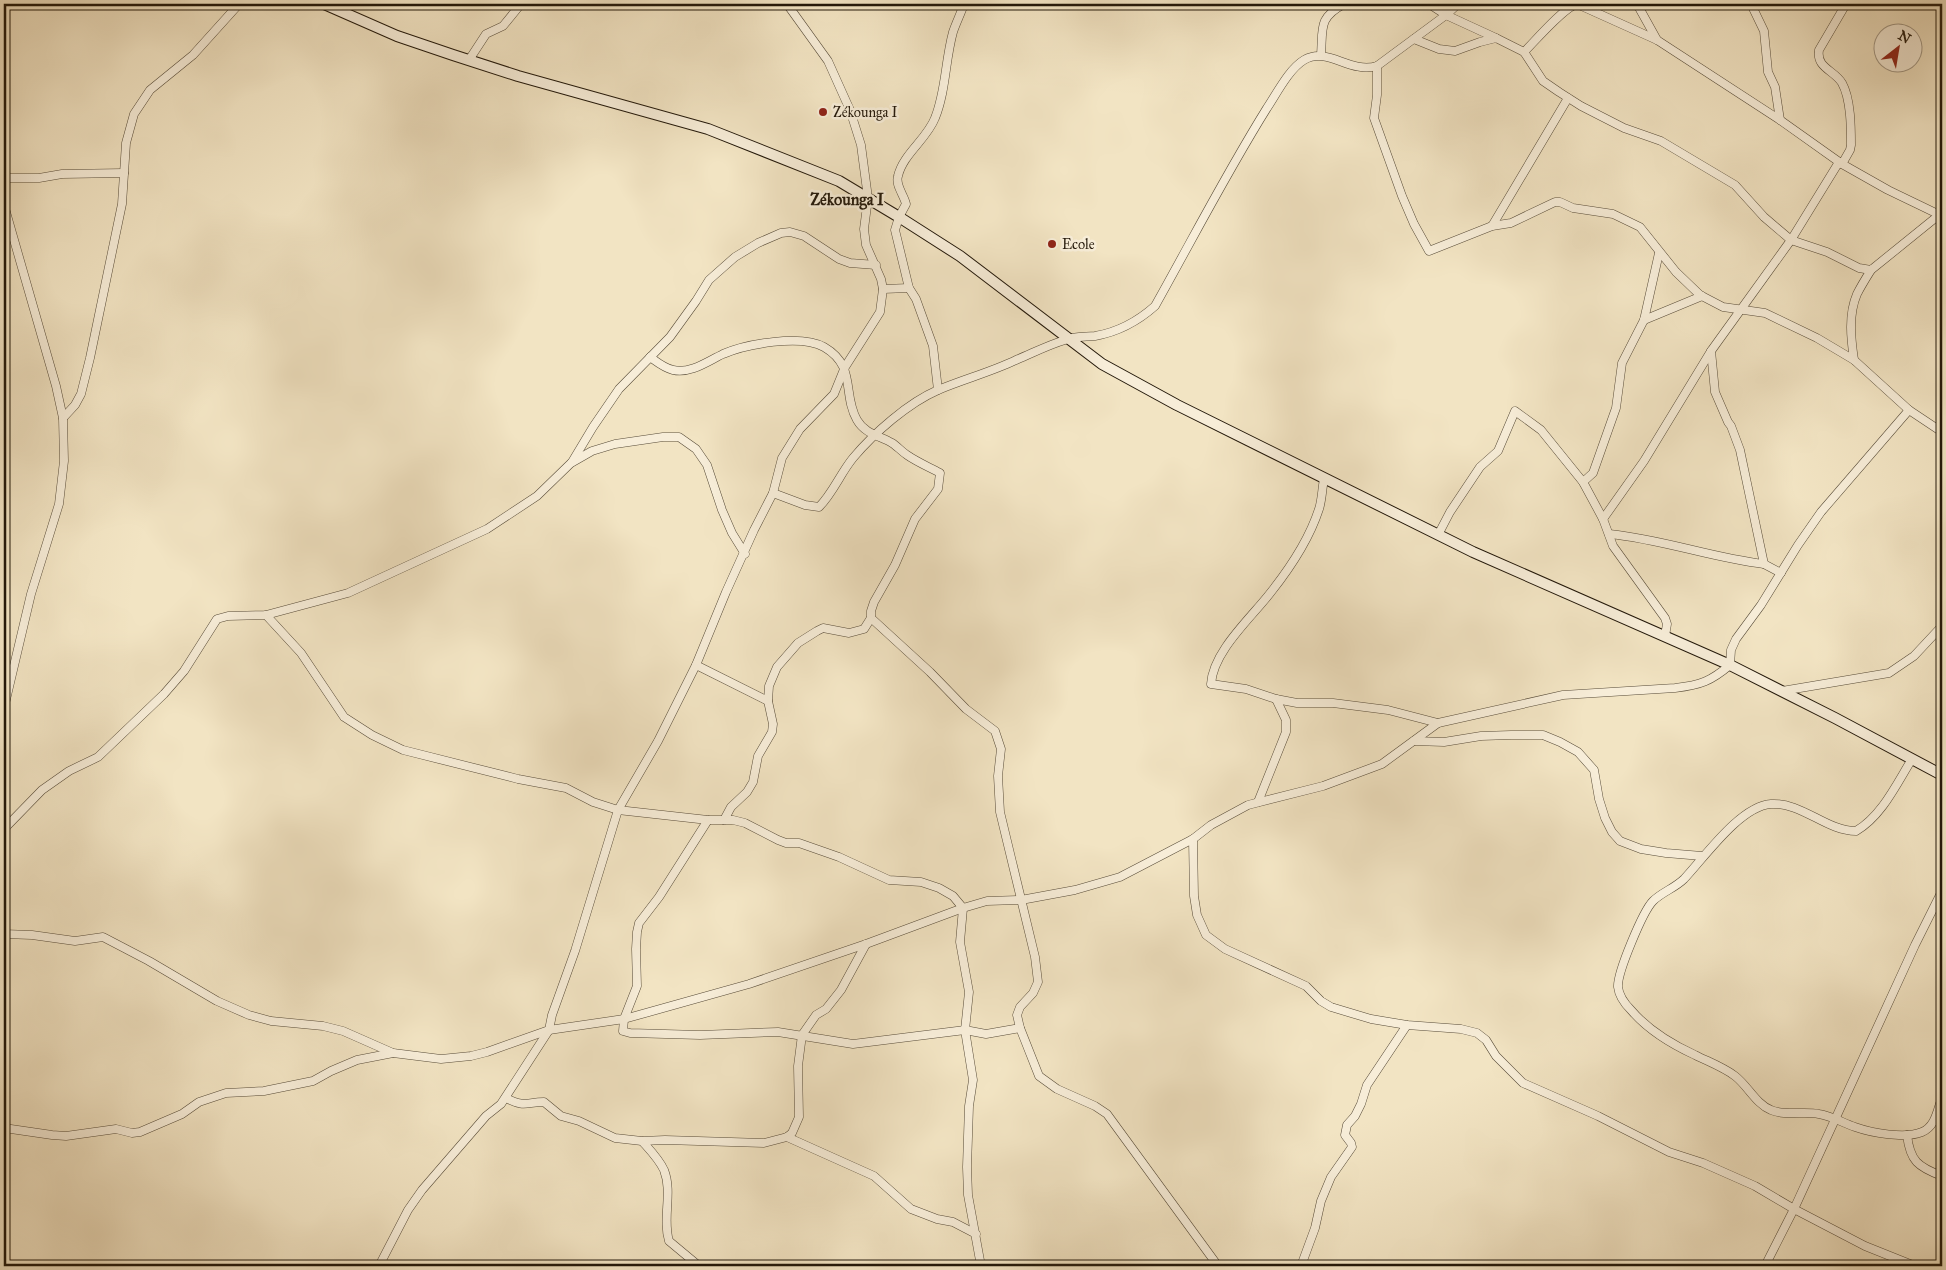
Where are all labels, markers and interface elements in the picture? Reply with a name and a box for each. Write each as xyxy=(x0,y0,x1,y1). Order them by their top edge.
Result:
north arrow xyxy=(1874,22,1924,72)
text: N xyxy=(1895,27,1914,48)
place label: Zékounga I xyxy=(833,104,898,121)
marker: Zékounga I xyxy=(817,106,829,118)
district label: Zékounga I xyxy=(810,190,884,210)
place label: Ecole xyxy=(1062,236,1095,253)
marker: Ecole xyxy=(1046,238,1058,250)

